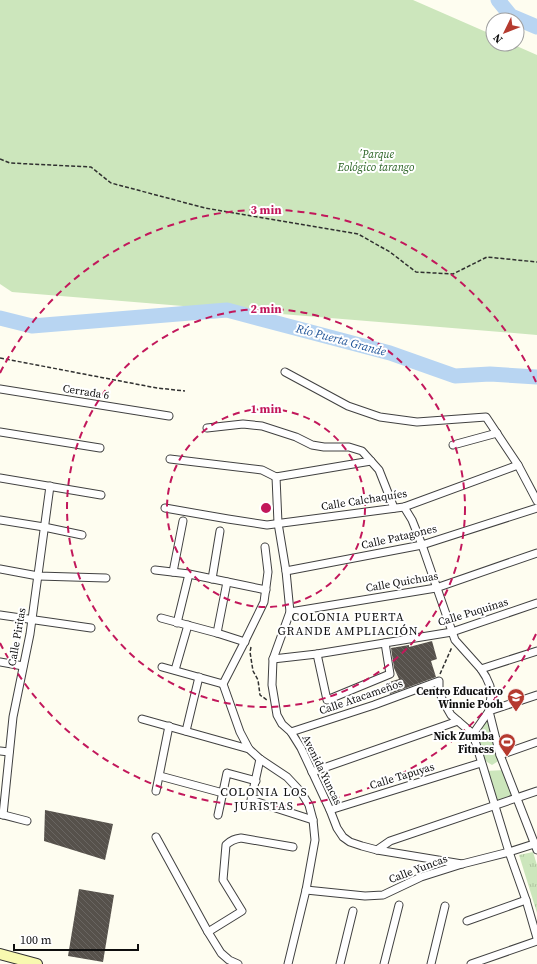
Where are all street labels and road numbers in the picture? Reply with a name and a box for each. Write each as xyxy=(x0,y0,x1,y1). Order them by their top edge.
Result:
street label: Cerrada 6 xyxy=(62,381,111,403)
street label: Calle Calchaquíes xyxy=(320,486,408,514)
street label: Calle Patagones xyxy=(360,521,438,553)
street label: Calle Quichuas xyxy=(365,568,440,596)
street label: Calle Puquinas xyxy=(436,594,510,630)
street label: Calle Piritas xyxy=(4,606,30,667)
street label: Calle Atacameños xyxy=(317,676,405,718)
street label: Avenida Yuncas xyxy=(299,732,346,808)
street label: Calle Tapuyas xyxy=(368,759,436,793)
street label: Calle Yuncas xyxy=(386,851,450,887)

